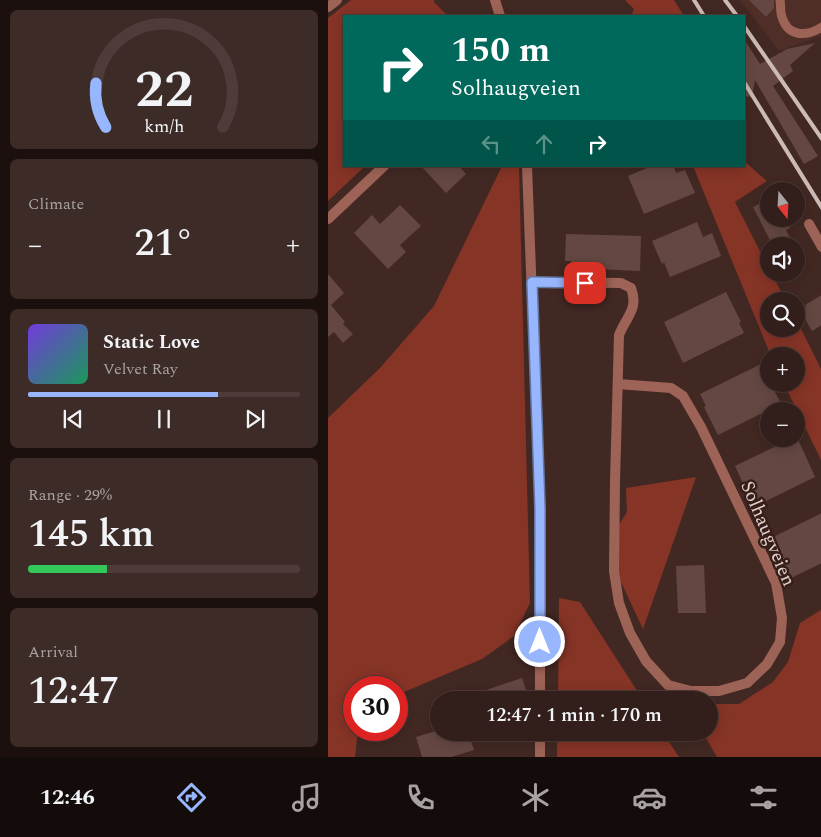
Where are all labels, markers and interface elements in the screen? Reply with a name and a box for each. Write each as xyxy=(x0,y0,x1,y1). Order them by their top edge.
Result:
text: 150 m xyxy=(451,24,550,77)
icon: right xyxy=(368,35,433,100)
text: 22 xyxy=(135,51,193,130)
text: Solhaugveien xyxy=(451,72,581,105)
text: km/h xyxy=(144,113,184,140)
icon: left xyxy=(477,130,505,158)
icon: ahead xyxy=(530,130,558,158)
icon: right xyxy=(583,130,611,158)
north arrow xyxy=(760,182,806,228)
map controls xyxy=(760,182,805,447)
text: Climate xyxy=(28,192,84,216)
text: 21° xyxy=(134,215,194,273)
text: − xyxy=(28,224,42,267)
text: + xyxy=(286,224,300,267)
button: sound xyxy=(760,237,805,282)
pin xyxy=(564,262,606,304)
icon: arrive xyxy=(571,269,599,297)
button: search xyxy=(760,292,805,337)
text: Static Love xyxy=(103,328,200,357)
button: + xyxy=(760,347,805,392)
text: Velvet Ray xyxy=(103,357,178,381)
button: − xyxy=(760,402,805,447)
icon: previous xyxy=(59,405,87,433)
icon: pause xyxy=(150,405,178,433)
icon: next xyxy=(241,405,269,433)
street label: Solhaugveien xyxy=(732,476,803,591)
text: Range · 29% xyxy=(28,483,112,507)
text: 145 km xyxy=(28,506,154,564)
position arrow xyxy=(513,615,565,667)
text: Arrival xyxy=(28,640,78,664)
text: 12:47 xyxy=(28,663,119,721)
speed limit sign: 30 xyxy=(343,676,408,741)
text: 12:47 · 1 min · 170 m xyxy=(486,701,662,730)
icon: directions xyxy=(174,780,209,815)
icon: music xyxy=(289,780,324,815)
icon: phone xyxy=(403,780,438,815)
icon: climate xyxy=(518,780,553,815)
icon: car xyxy=(632,780,667,815)
icon: filters xyxy=(746,780,781,815)
text: 12:46 xyxy=(40,781,95,814)

